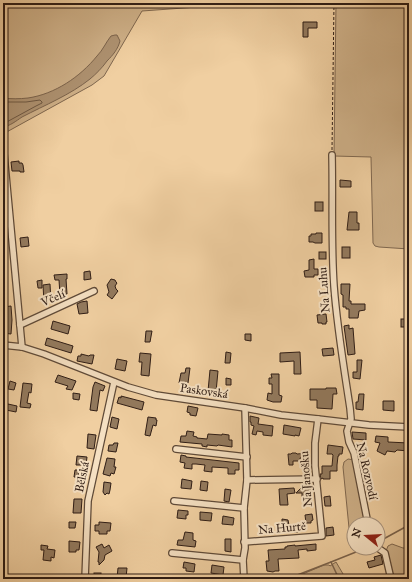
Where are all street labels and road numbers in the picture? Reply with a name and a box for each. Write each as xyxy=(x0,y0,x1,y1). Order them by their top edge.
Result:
street label: Na Luhu xyxy=(315,266,333,313)
street label: Včelí xyxy=(38,286,68,310)
street label: Paskovská xyxy=(179,381,230,401)
street label: Na Rozvodí xyxy=(354,441,381,502)
street label: Na Janošku xyxy=(297,450,316,507)
street label: Bělská xyxy=(72,459,92,494)
street label: Na Hurtě xyxy=(258,519,306,537)

